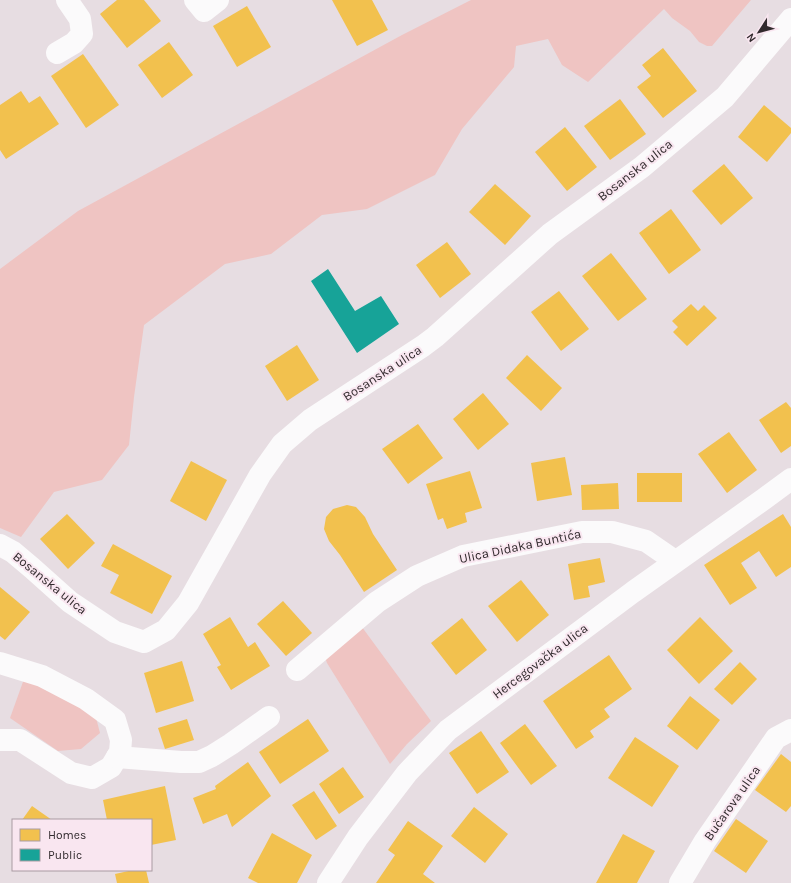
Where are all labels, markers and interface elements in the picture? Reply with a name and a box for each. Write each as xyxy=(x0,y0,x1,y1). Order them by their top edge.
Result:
north arrow xyxy=(739,12,779,52)
text: N xyxy=(744,31,759,45)
street label: Bosanska ulica xyxy=(595,136,675,204)
street label: Bosanska ulica xyxy=(340,342,424,404)
street label: Ulica Didaka Buntića xyxy=(458,526,582,566)
street label: Bosanska ulica xyxy=(10,549,90,617)
street label: Hercegovačka ulica xyxy=(490,620,590,702)
street label: Bučarova ulica xyxy=(701,763,763,843)
legend xyxy=(12,819,152,871)
text: Homes xyxy=(48,828,86,842)
text: Public xyxy=(48,848,82,862)

